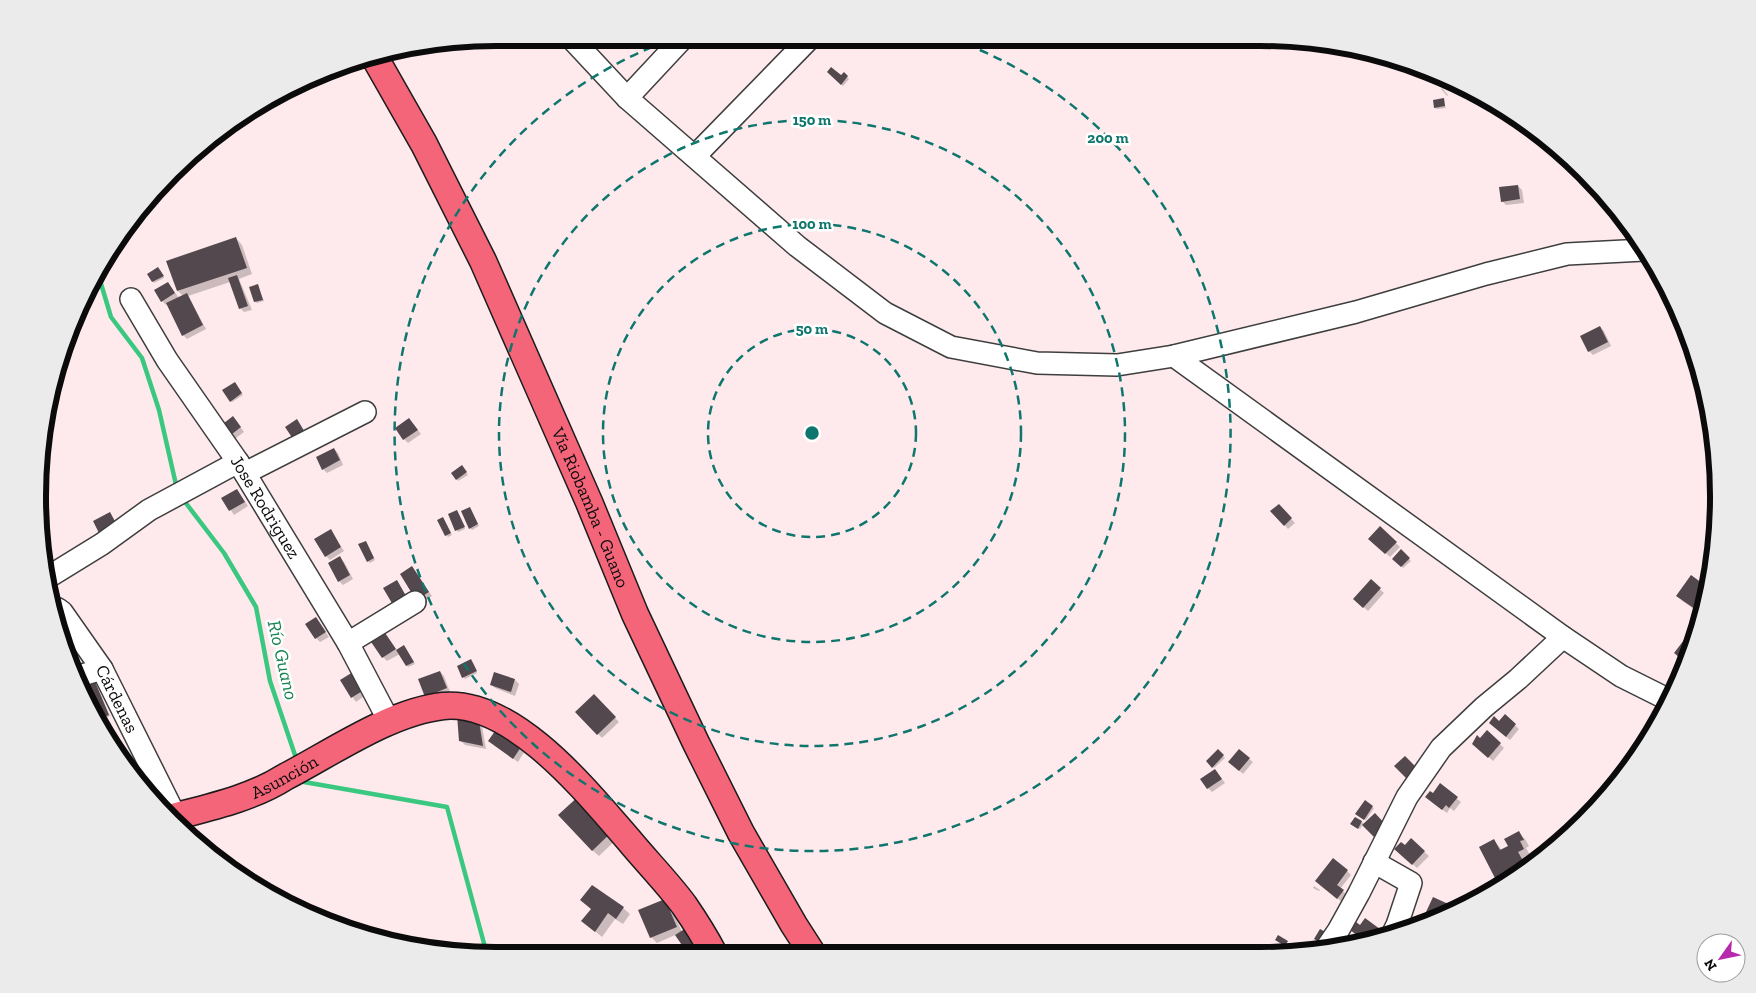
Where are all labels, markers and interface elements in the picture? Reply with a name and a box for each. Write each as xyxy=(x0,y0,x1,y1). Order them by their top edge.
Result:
text: 150 m xyxy=(793,111,831,129)
text: 200 m xyxy=(1087,129,1129,147)
text: 100 m xyxy=(792,215,832,233)
text: 50 m xyxy=(796,320,828,338)
street label: Vía Riobamba - Guano xyxy=(546,423,634,591)
centre of rings xyxy=(803,424,821,442)
street label: Jose Rodriguez xyxy=(226,451,305,563)
water label: Río Guano xyxy=(263,618,303,702)
street label: Cárdenas xyxy=(91,661,143,737)
street label: Asunción xyxy=(248,750,322,804)
north arrow xyxy=(1696,933,1746,983)
text: N xyxy=(1700,955,1721,974)

